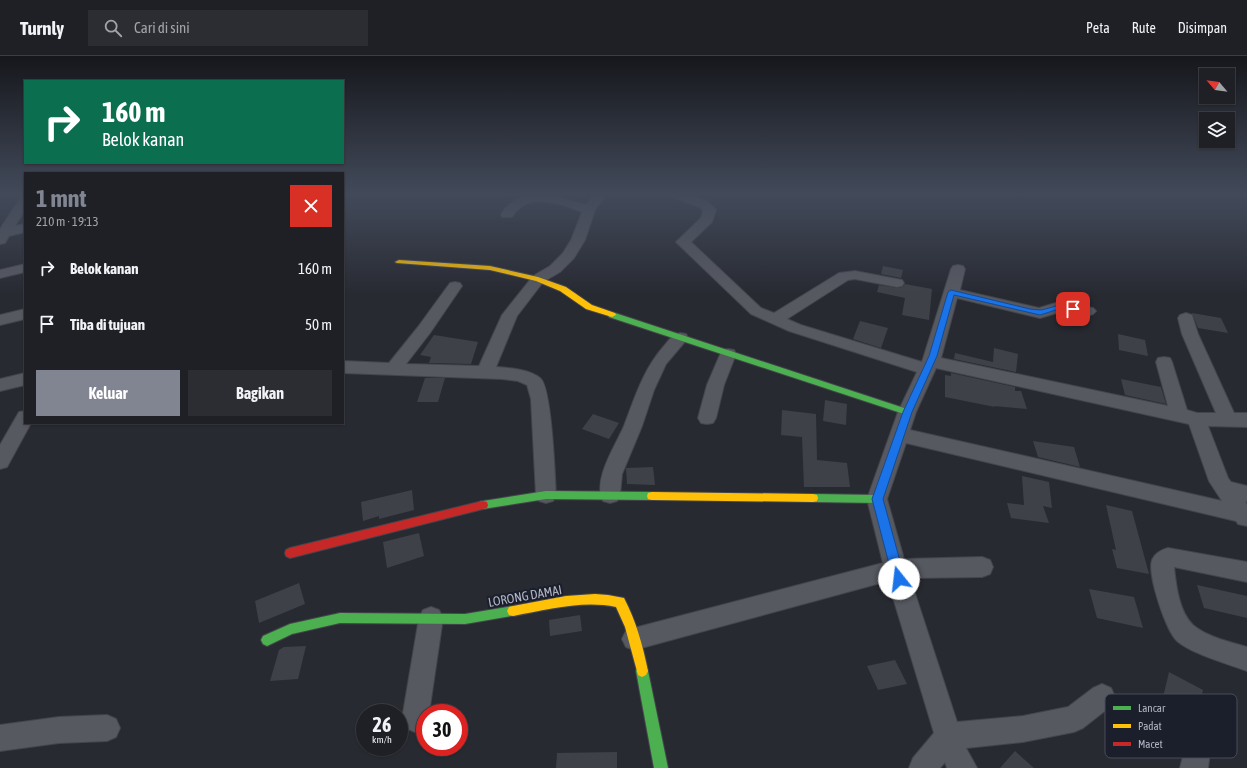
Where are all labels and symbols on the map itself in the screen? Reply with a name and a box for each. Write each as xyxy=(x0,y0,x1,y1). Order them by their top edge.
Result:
north arrow xyxy=(1199,68,1235,104)
pin xyxy=(1056,292,1090,326)
position arrow xyxy=(878,558,920,600)
street label: LORONG DAMAI xyxy=(487,582,563,610)
legend xyxy=(1105,694,1237,758)
text: Lancar xyxy=(1138,702,1166,714)
speed limit sign: 30 xyxy=(416,704,468,756)
text: Padat xyxy=(1138,720,1162,732)
text: Macet xyxy=(1138,738,1163,750)

